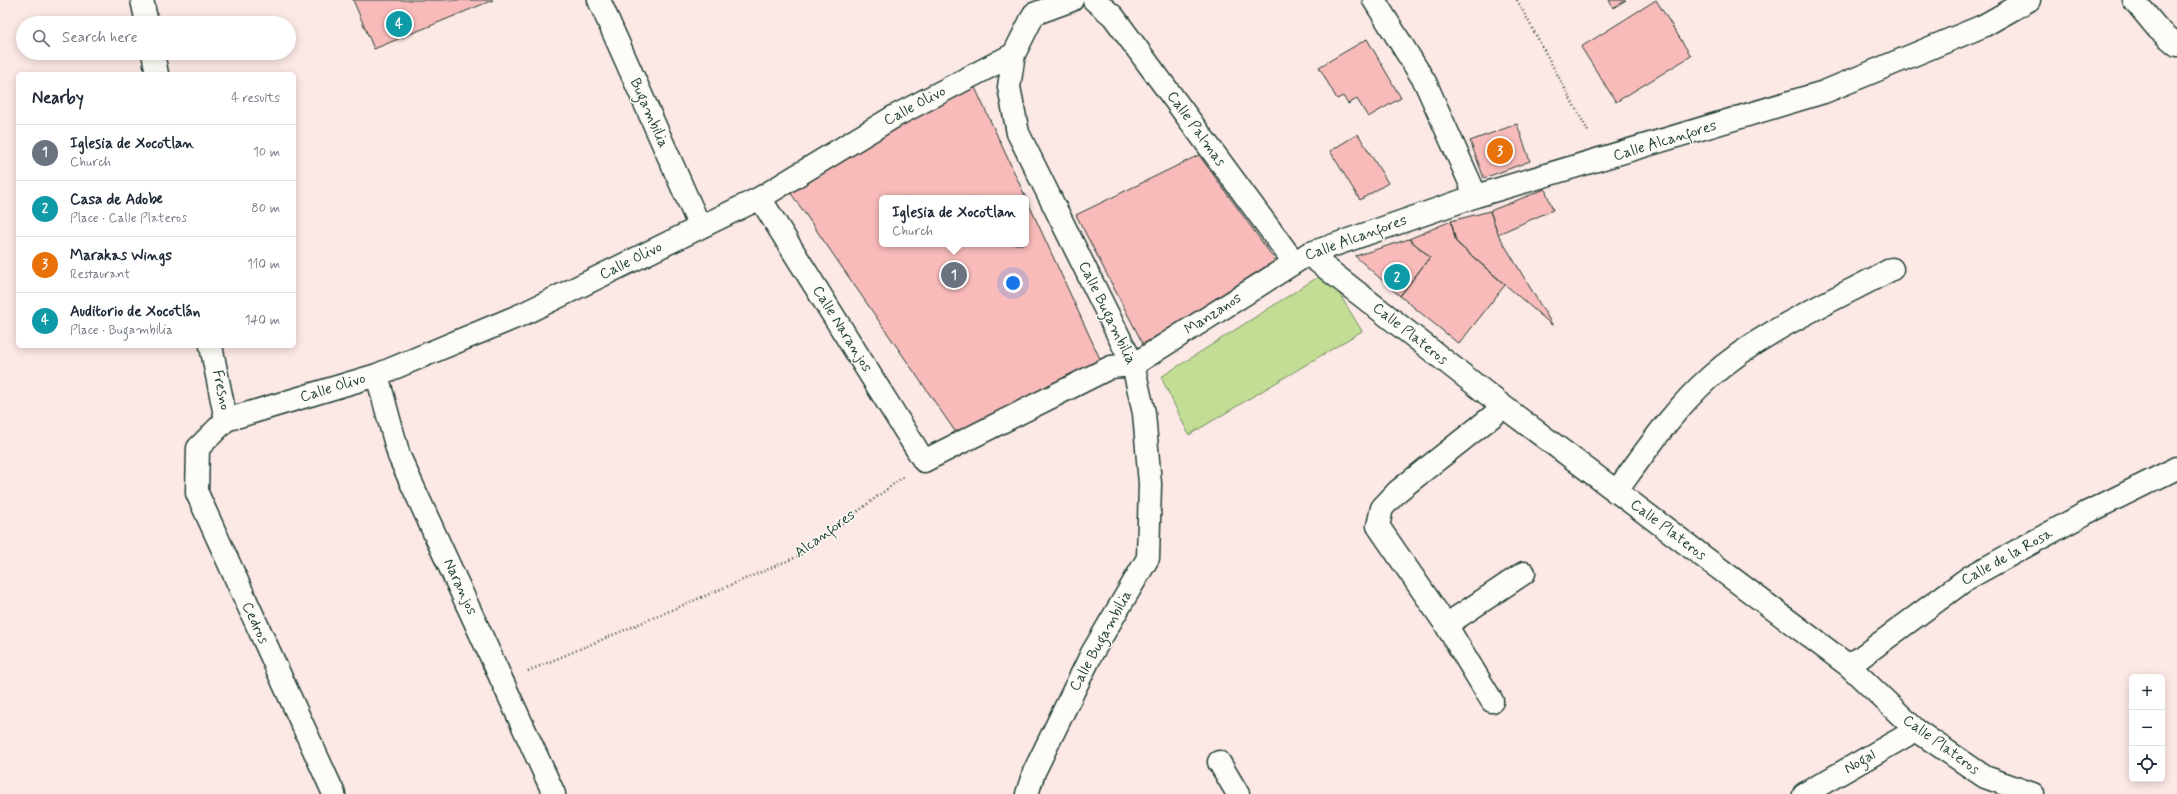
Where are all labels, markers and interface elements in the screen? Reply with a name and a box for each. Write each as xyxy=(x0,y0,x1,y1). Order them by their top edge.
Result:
pin: 4 xyxy=(386,9,412,39)
search box xyxy=(16,16,296,60)
icon: search xyxy=(30,27,52,49)
text: Search here xyxy=(62,28,138,48)
street label: Bugambilia xyxy=(624,75,673,152)
street label: Calle Olivo xyxy=(880,81,950,131)
text: Nearby xyxy=(32,87,84,109)
street label: Calle Palmas xyxy=(1162,87,1230,171)
text: 4 results xyxy=(231,90,280,107)
street label: Calle Alcanfores xyxy=(1611,116,1720,168)
text: Iglesia de Xocotlan xyxy=(70,134,194,154)
pin: 3 xyxy=(1487,136,1513,166)
text: 1 xyxy=(42,144,48,161)
text: 10 m xyxy=(253,144,280,161)
text: Church xyxy=(70,154,111,171)
text: Casa de Adobe xyxy=(70,190,163,210)
popup xyxy=(879,195,1029,247)
text: 2 xyxy=(42,200,48,217)
text: 80 m xyxy=(251,200,280,217)
text: Iglesia de Xocotlan xyxy=(892,203,1016,223)
text: Place · Calle Plateros xyxy=(70,210,187,227)
street label: Calle Alcanfores xyxy=(1302,210,1411,268)
text: Church xyxy=(892,223,933,240)
street label: Calle Olivo xyxy=(596,237,666,285)
text: Marakas Wings xyxy=(70,246,172,266)
text: 3 xyxy=(42,256,48,273)
text: 110 m xyxy=(247,256,280,273)
street label: Calle Bugambilia xyxy=(1072,258,1141,369)
pin: 1 xyxy=(941,260,967,290)
pin: 2 xyxy=(1384,262,1410,292)
text: Restaurant xyxy=(70,266,130,283)
your location xyxy=(1003,273,1023,293)
street label: Calle Naranjos xyxy=(807,282,877,376)
street label: Manzanos xyxy=(1181,288,1246,340)
street label: Calle Plateros xyxy=(1368,298,1452,370)
text: Auditorio de Xocotlán xyxy=(70,302,200,322)
text: 4 xyxy=(41,312,49,329)
text: 140 m xyxy=(245,312,280,329)
text: Place · Bugambilia xyxy=(70,322,173,339)
street label: Fresno xyxy=(207,368,235,412)
street label: Calle Olivo xyxy=(298,369,368,407)
street label: Calle Plateros xyxy=(1626,495,1710,565)
street label: Alcanfores xyxy=(791,505,861,564)
street label: Calle de la Rosa xyxy=(1958,523,2057,590)
street label: Naranjos xyxy=(438,556,482,619)
street label: Calle Bugambilia xyxy=(1065,587,1138,695)
street label: Cedros xyxy=(237,599,274,648)
map controls xyxy=(2129,674,2165,782)
button: + xyxy=(2129,674,2165,710)
street label: Calle Plateros xyxy=(1899,710,1984,780)
button: − xyxy=(2129,710,2165,746)
street label: Nogal xyxy=(1841,745,1880,780)
button: locate xyxy=(2129,746,2165,782)

